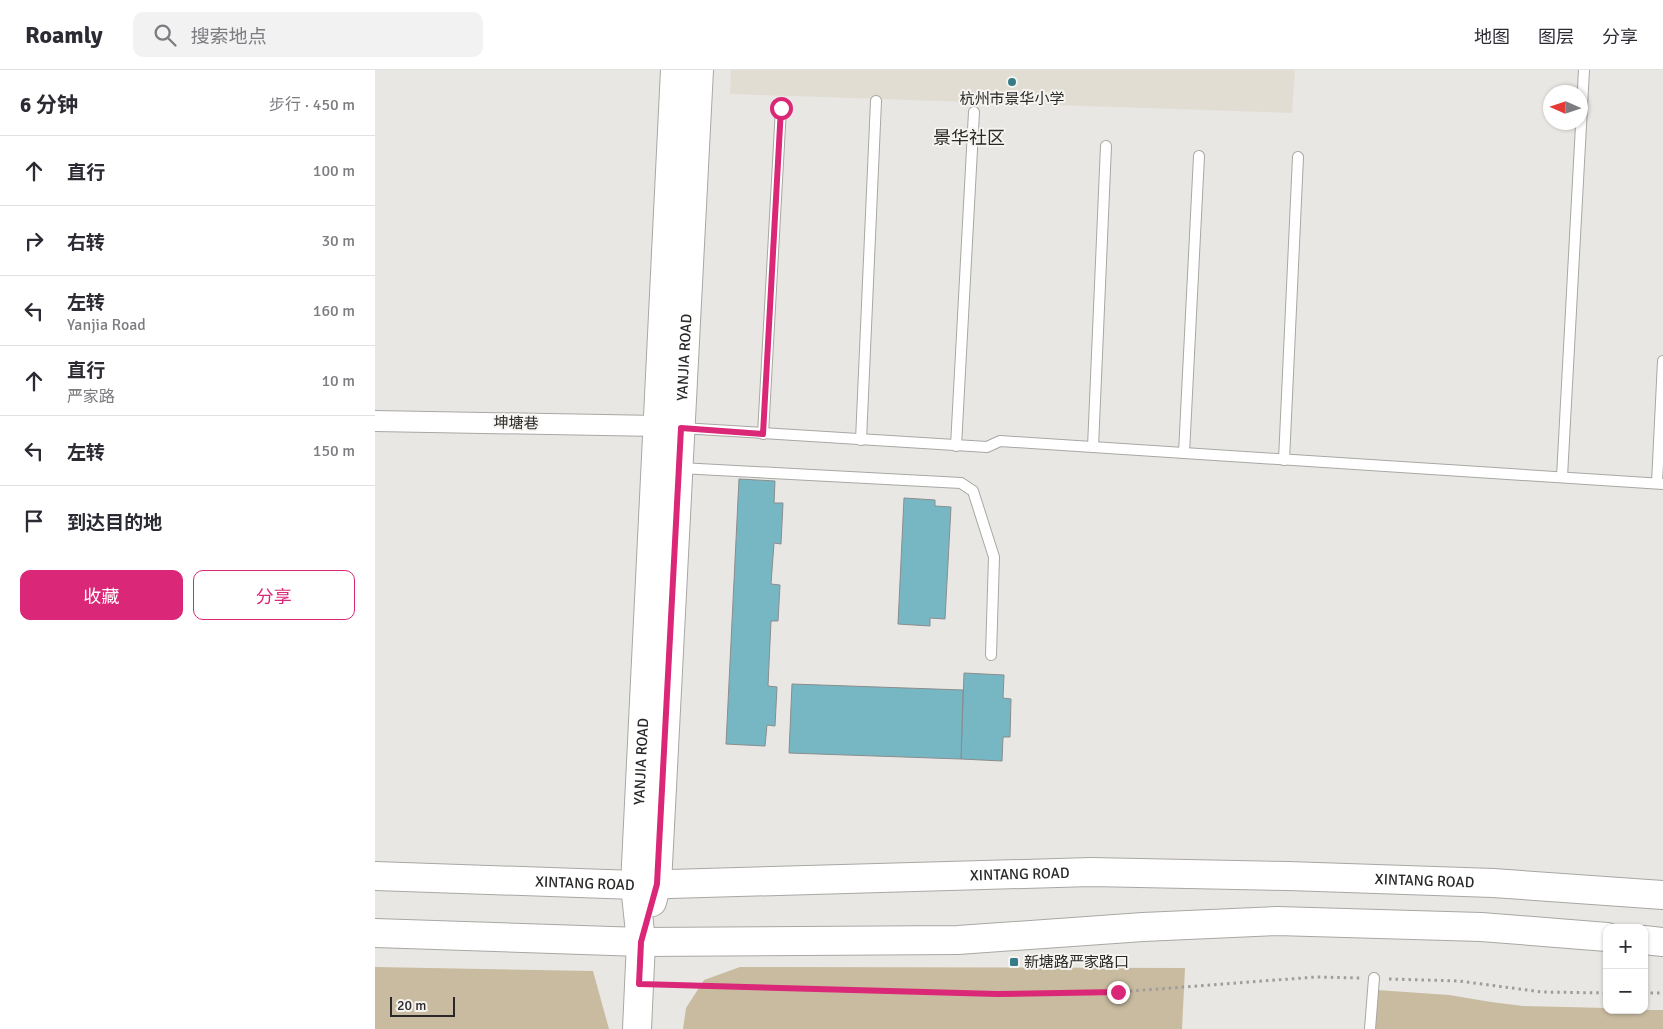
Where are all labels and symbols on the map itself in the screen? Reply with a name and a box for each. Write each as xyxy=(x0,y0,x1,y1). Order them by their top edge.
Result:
marker: 杭州市景华小学 xyxy=(1006,76,1018,88)
north arrow xyxy=(1543,85,1588,130)
place label: 杭州市景华小学 xyxy=(959,90,1065,108)
route start xyxy=(770,97,793,120)
district label: 景华社区 xyxy=(933,127,1005,149)
street label: YANJIA ROAD xyxy=(673,313,695,401)
street label: 坤塘巷 xyxy=(493,414,539,432)
street label: YANJIA ROAD xyxy=(630,718,652,806)
street label: XINTANG ROAD xyxy=(970,864,1070,884)
street label: XINTANG ROAD xyxy=(1374,870,1475,891)
street label: XINTANG ROAD xyxy=(535,873,635,894)
place label: 新塘路严家路口 xyxy=(1024,953,1129,971)
marker: 新塘路严家路口 xyxy=(1008,956,1020,968)
route end xyxy=(1107,981,1130,1004)
scale bar xyxy=(390,994,455,1017)

